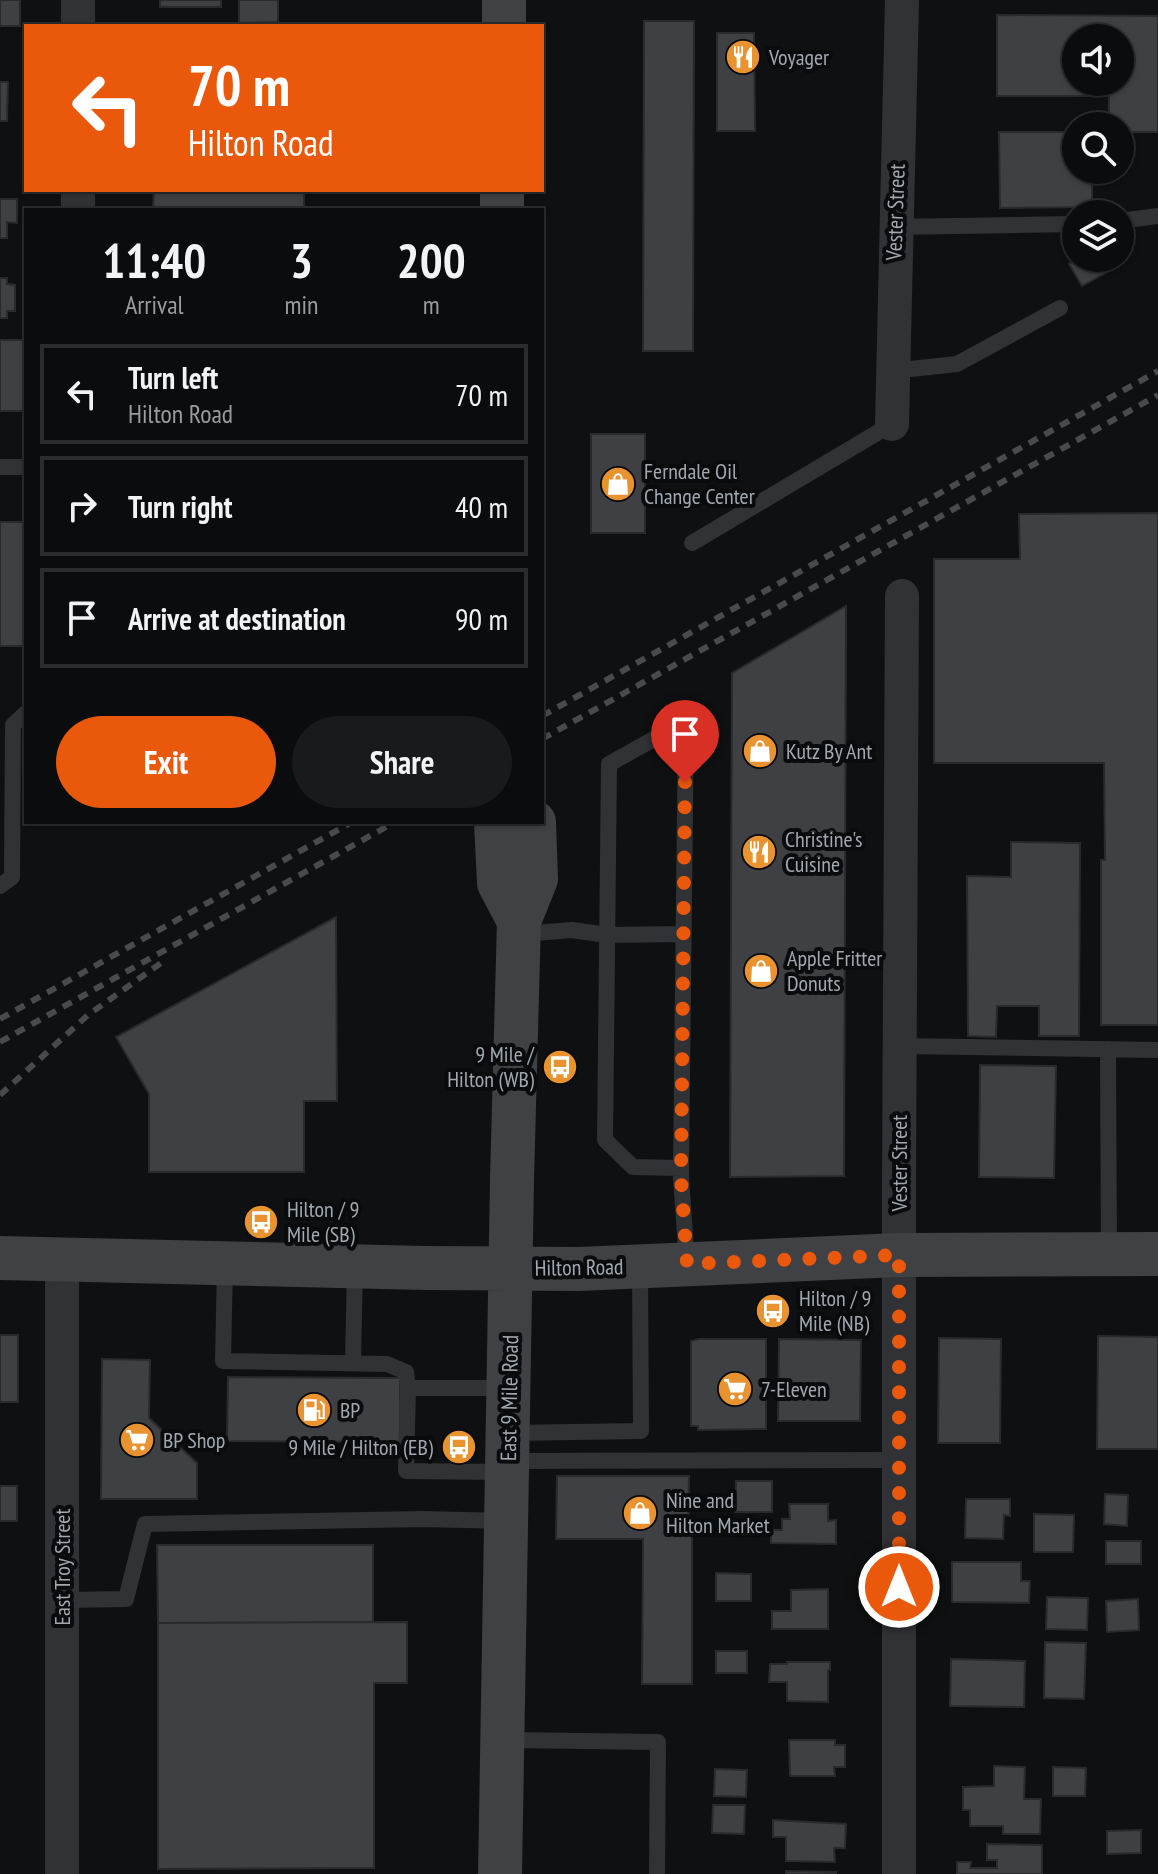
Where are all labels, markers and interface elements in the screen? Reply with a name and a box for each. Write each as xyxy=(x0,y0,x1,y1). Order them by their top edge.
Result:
map controls xyxy=(1062,24,1134,272)
button: sound xyxy=(1062,24,1134,96)
restaurant icon: Voyager xyxy=(724,38,762,76)
place label: Voyager xyxy=(768,43,829,71)
text: 70 m xyxy=(188,49,290,121)
icon: left xyxy=(56,56,160,160)
button: search xyxy=(1062,112,1134,184)
text: Hilton Road xyxy=(188,119,334,166)
street label: Vester Street xyxy=(879,163,911,262)
button: layers xyxy=(1062,200,1134,272)
text: 11:40 xyxy=(102,229,206,291)
text: 3 xyxy=(290,229,313,291)
text: 200 xyxy=(397,229,466,291)
text: Arrival xyxy=(125,288,184,321)
text: min xyxy=(284,288,318,321)
text: m xyxy=(423,288,440,321)
text: Turn left xyxy=(128,358,218,397)
icon: left xyxy=(60,372,104,416)
text: 70 m xyxy=(455,375,508,414)
text: Hilton Road xyxy=(128,397,233,430)
place label: Ferndale Oil Change Center xyxy=(644,457,755,510)
shop icon: Ferndale Oil Change Center xyxy=(599,465,637,503)
icon: right xyxy=(60,484,104,528)
text: Turn right xyxy=(128,487,232,526)
text: 40 m xyxy=(455,487,508,526)
icon: arrive xyxy=(60,596,104,640)
text: Arrive at destination xyxy=(128,599,346,638)
text: 90 m xyxy=(455,599,508,638)
pin xyxy=(651,700,719,782)
icon: arrive xyxy=(663,712,707,756)
button: Exit xyxy=(56,716,276,808)
button: Share xyxy=(292,716,512,808)
shop icon: Kutz By Ant xyxy=(741,732,779,770)
place label: Kutz By Ant xyxy=(786,737,872,765)
place label: Christine's Cuisine xyxy=(785,825,863,878)
restaurant icon: Christine's Cuisine xyxy=(740,833,778,871)
place label: Apple Fritter Donuts xyxy=(787,944,882,997)
shop icon: Apple Fritter Donuts xyxy=(742,952,780,990)
place label: 9 Mile / Hilton (WB) xyxy=(447,1040,536,1093)
bus stop icon: 9 Mile / Hilton (WB) xyxy=(541,1048,579,1086)
street label: Vester Street xyxy=(885,1115,913,1212)
place label: Hilton / 9 Mile (SB) xyxy=(287,1195,359,1248)
bus stop icon: Hilton / 9 Mile (SB) xyxy=(242,1203,280,1241)
street label: Hilton Road xyxy=(534,1252,624,1282)
place label: Hilton / 9 Mile (NB) xyxy=(799,1284,871,1337)
bus stop icon: Hilton / 9 Mile (NB) xyxy=(754,1292,792,1330)
street label: East 9 Mile Road xyxy=(494,1335,524,1461)
supermarket icon: 7-Eleven xyxy=(716,1370,754,1408)
place label: 7-Eleven xyxy=(761,1375,827,1403)
fuel station icon: BP xyxy=(295,1391,333,1429)
place label: BP xyxy=(340,1396,360,1424)
supermarket icon: BP Shop xyxy=(118,1421,156,1459)
place label: BP Shop xyxy=(163,1426,225,1454)
bus stop icon: 9 Mile / Hilton (EB) xyxy=(440,1428,478,1466)
place label: 9 Mile / Hilton (EB) xyxy=(288,1433,434,1461)
place label: Nine and Hilton Market xyxy=(666,1486,770,1539)
shop icon: Nine and Hilton Market xyxy=(621,1494,659,1532)
street label: East Troy Street xyxy=(48,1509,76,1625)
position arrow xyxy=(857,1545,941,1629)

